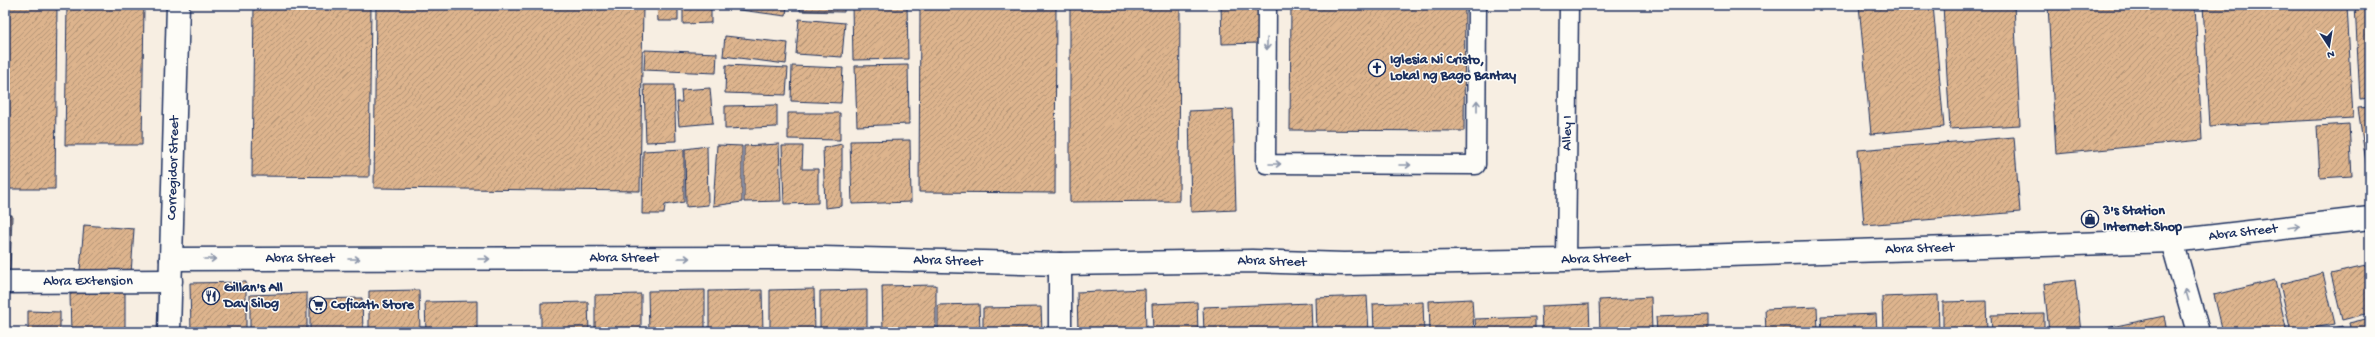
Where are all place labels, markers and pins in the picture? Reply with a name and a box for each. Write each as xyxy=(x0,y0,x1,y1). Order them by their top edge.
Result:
place label: Iglesia Ni Cristo, Lokal ng Bago Bantay xyxy=(1390,52,1516,85)
church icon: Iglesia Ni Cristo, Lokal ng Bago Bantay xyxy=(1367,58,1387,78)
place label: 3's Station Internet Shop xyxy=(2102,203,2182,236)
shop icon: 3's Station Internet Shop xyxy=(2080,209,2100,229)
place label: Gillan's All Day Silog xyxy=(222,280,283,313)
restaurant icon: Gillan's All Day Silog xyxy=(201,286,221,306)
supermarket icon: Coficath Store xyxy=(308,295,328,315)
place label: Coficath Store xyxy=(330,297,415,314)

